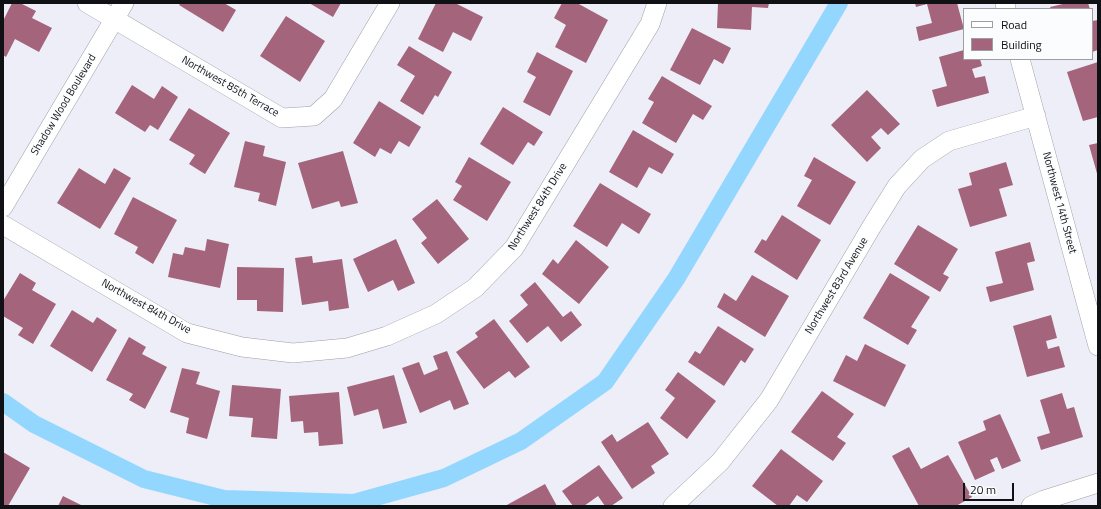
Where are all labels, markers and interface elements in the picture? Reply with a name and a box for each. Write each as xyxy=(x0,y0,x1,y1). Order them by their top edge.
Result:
legend xyxy=(963,8,1093,60)
text: Road xyxy=(1001,15,1027,34)
text: Building xyxy=(1001,35,1042,54)
street label: Shadow Wood Boulevard xyxy=(29,52,99,158)
street label: Northwest 85th Terrace xyxy=(179,54,281,120)
street label: Northwest 14th Street xyxy=(1039,151,1079,255)
street label: Northwest 84th Drive xyxy=(506,161,570,253)
street label: Northwest 83rd Avenue xyxy=(803,235,871,337)
street label: Northwest 84th Drive xyxy=(99,277,193,337)
scale bar xyxy=(965,475,1016,501)
text: 20 m xyxy=(970,480,996,499)

